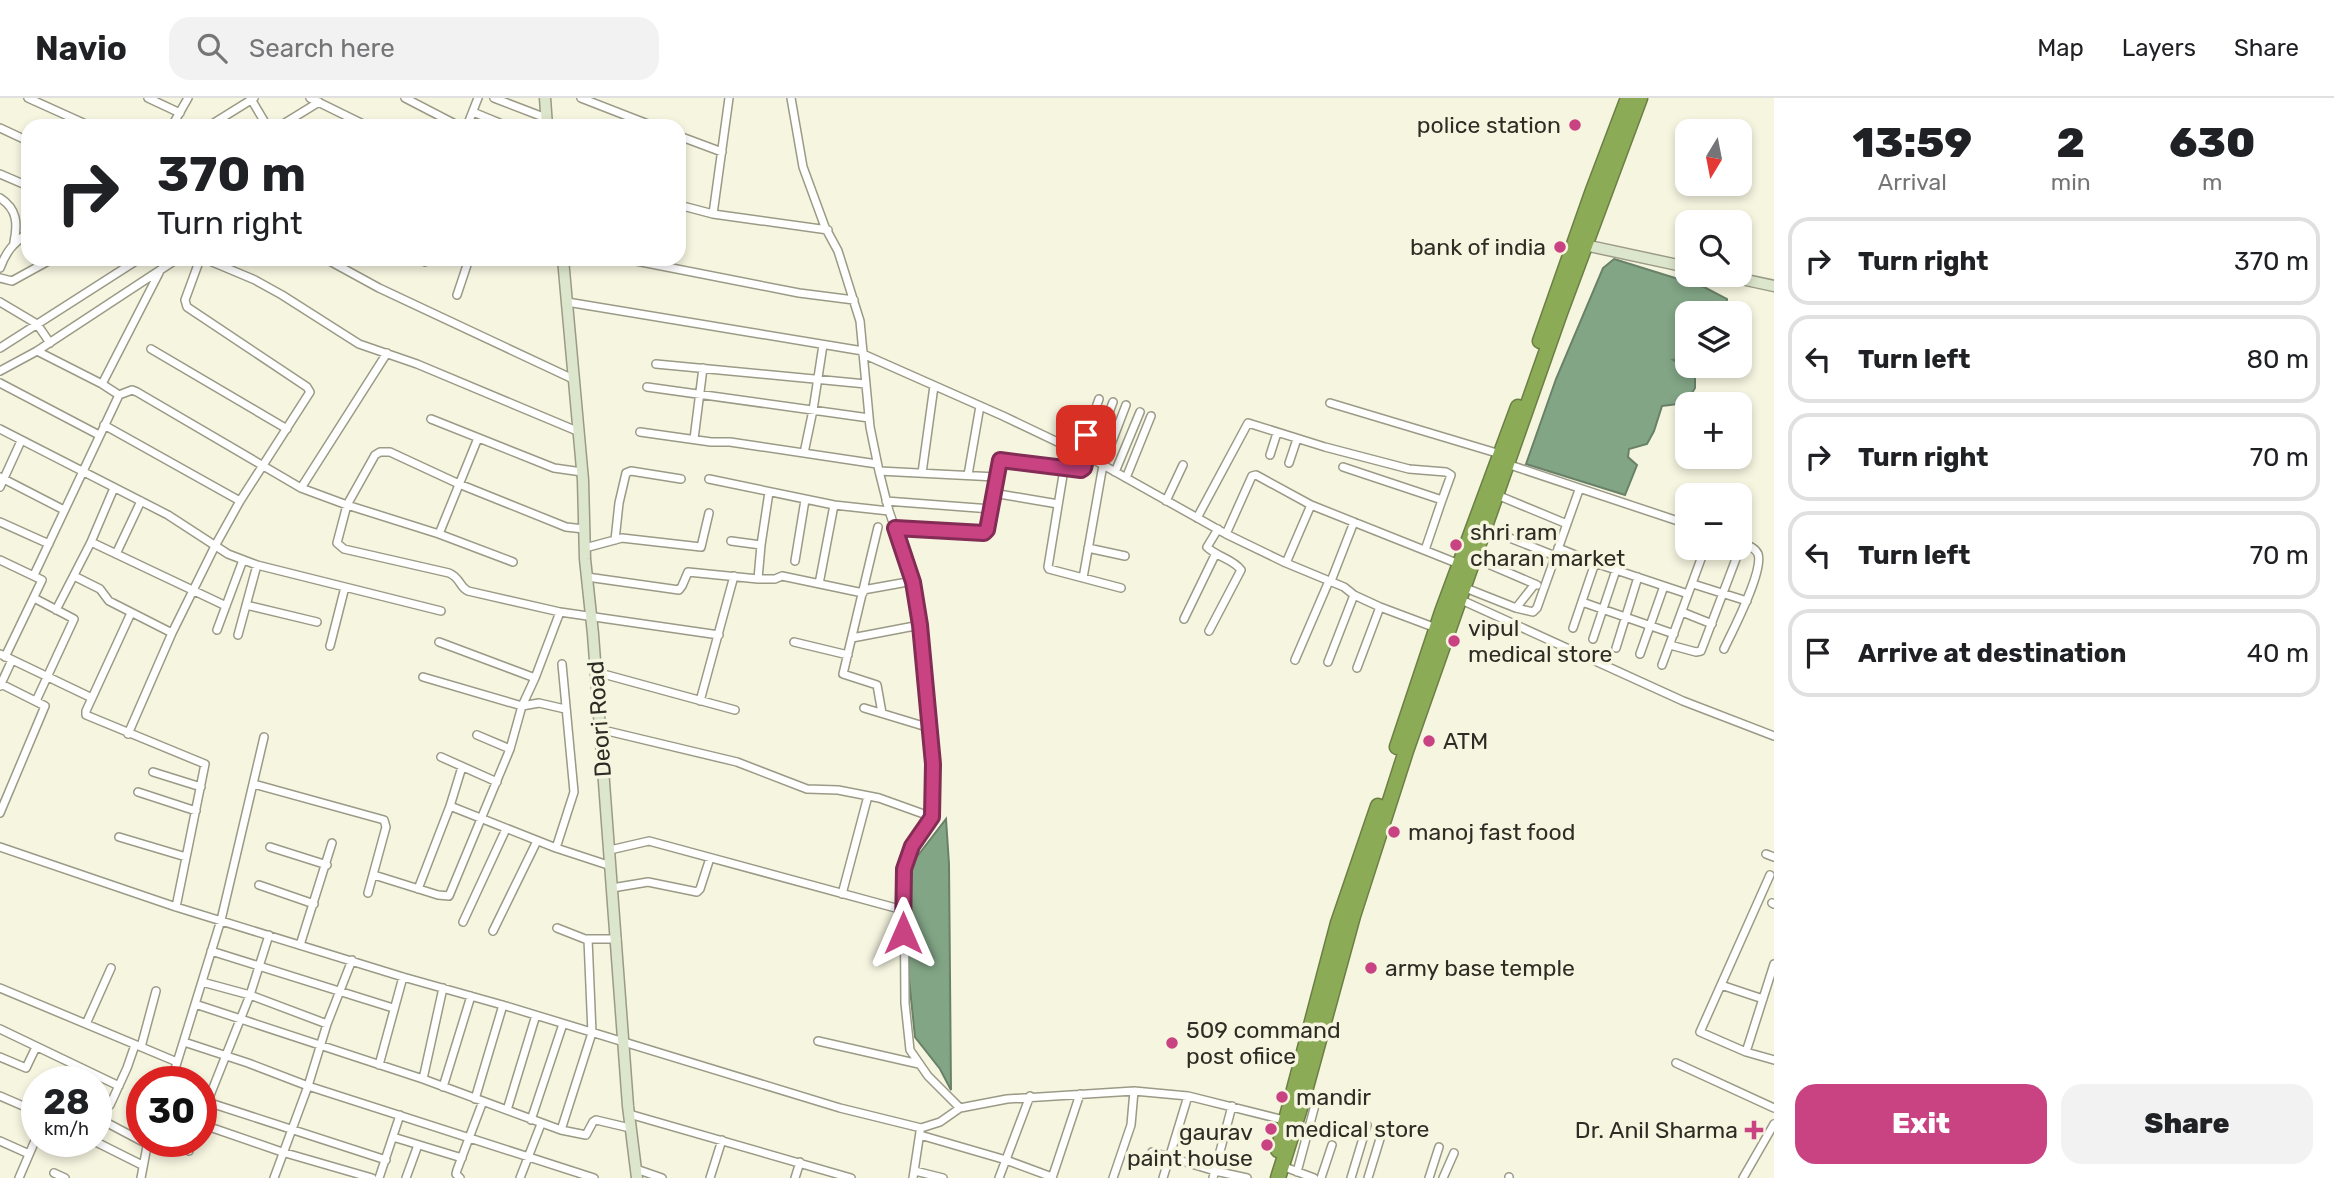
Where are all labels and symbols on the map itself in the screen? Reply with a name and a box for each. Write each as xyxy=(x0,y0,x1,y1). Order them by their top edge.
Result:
place label: police station xyxy=(1417,111,1561,139)
marker: police station xyxy=(1567,117,1583,133)
north arrow xyxy=(1675,119,1752,196)
place label: bank of india xyxy=(1410,233,1546,261)
marker: bank of india xyxy=(1552,239,1568,255)
pin xyxy=(1056,405,1116,465)
place label: shri ram charan market xyxy=(1470,518,1625,572)
marker: shri ram charan market xyxy=(1448,537,1464,553)
place label: vipul medical store xyxy=(1468,614,1613,668)
marker: vipul medical store xyxy=(1446,633,1462,649)
street label: Deori Road xyxy=(581,660,617,778)
place label: ATM xyxy=(1443,727,1488,755)
marker: ATM xyxy=(1421,733,1437,749)
place label: manoj fast food xyxy=(1408,818,1575,846)
marker: manoj fast food xyxy=(1386,824,1402,840)
position arrow xyxy=(866,896,940,970)
place label: army base temple xyxy=(1385,954,1575,982)
marker: army base temple xyxy=(1363,960,1379,976)
place label: 509 command post ofiice xyxy=(1186,1016,1341,1070)
marker: 509 command post ofiice xyxy=(1164,1035,1180,1051)
speed limit sign: 30 xyxy=(126,1066,217,1157)
place label: mandir xyxy=(1296,1083,1371,1111)
marker: mandir xyxy=(1274,1089,1290,1105)
place label: medical store xyxy=(1285,1115,1430,1143)
place label: Dr. Anil Sharma xyxy=(1575,1116,1738,1144)
place label: gaurav paint house xyxy=(1127,1118,1253,1172)
marker: Dr. Anil Sharma xyxy=(1744,1120,1764,1140)
marker: medical store xyxy=(1263,1121,1279,1137)
marker: gaurav paint house xyxy=(1259,1137,1275,1153)

